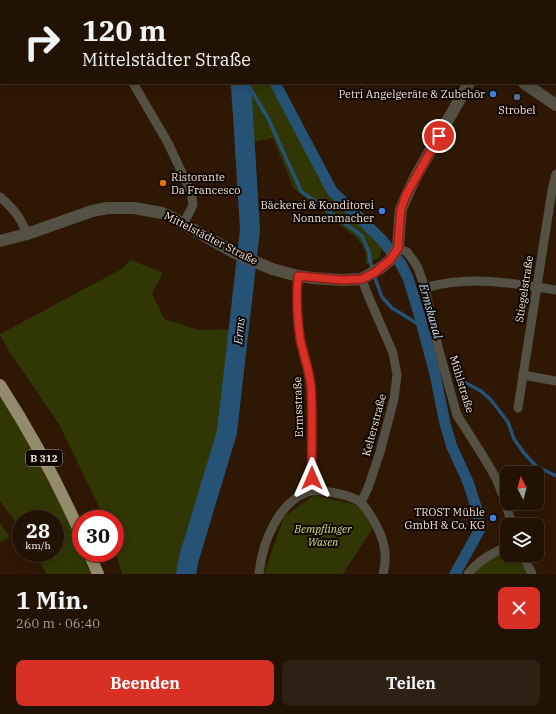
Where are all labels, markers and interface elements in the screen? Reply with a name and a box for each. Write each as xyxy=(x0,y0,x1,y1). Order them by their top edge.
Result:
text: 120 m xyxy=(82,12,166,49)
icon: right xyxy=(16,16,68,68)
text: Mittelstädter Straße xyxy=(82,48,251,71)
place label: Petri Angelgeräte & Zubehör xyxy=(338,87,485,101)
marker: Petri Angelgeräte & Zubehör xyxy=(488,89,498,99)
marker: Strobel xyxy=(512,92,522,102)
place label: Strobel xyxy=(498,103,536,117)
pin xyxy=(422,119,456,153)
icon: arrive xyxy=(428,125,450,147)
place label: Ristorante Da Francesco xyxy=(171,170,240,197)
marker: Ristorante Da Francesco xyxy=(158,178,168,188)
place label: Bäckerei & Konditorei Nonnenmacher xyxy=(260,198,375,225)
marker: Bäckerei & Konditorei Nonnenmacher xyxy=(377,206,387,216)
street label: Mittelstädter Straße xyxy=(162,208,260,268)
street label: Stiegelstraße xyxy=(512,254,536,324)
water label: Ermskanal xyxy=(416,281,446,341)
water label: Erms xyxy=(230,316,248,346)
street label: Mühlstraße xyxy=(447,353,477,415)
street label: Ermsstraße xyxy=(290,376,306,438)
street label: Kelterstraße xyxy=(359,392,389,458)
road number: B 312 xyxy=(26,450,62,466)
position arrow xyxy=(291,457,333,499)
north arrow xyxy=(500,466,544,510)
map controls xyxy=(500,466,544,562)
place label: TROST Mühle GmbH & Co. KG xyxy=(405,505,485,532)
speed limit sign: 30 xyxy=(72,510,124,562)
marker: TROST Mühle GmbH & Co. KG xyxy=(488,513,498,523)
text: 28 xyxy=(26,517,50,544)
button: layers xyxy=(500,518,544,562)
park label: Bempflinger Wasen xyxy=(293,522,353,549)
text: km/h xyxy=(25,539,51,552)
text: 1 Min. xyxy=(16,584,88,616)
button: close xyxy=(498,587,540,629)
text: 260 m · 06:40 xyxy=(16,615,100,632)
button: Beenden xyxy=(16,660,274,706)
button: Teilen xyxy=(282,660,540,706)

